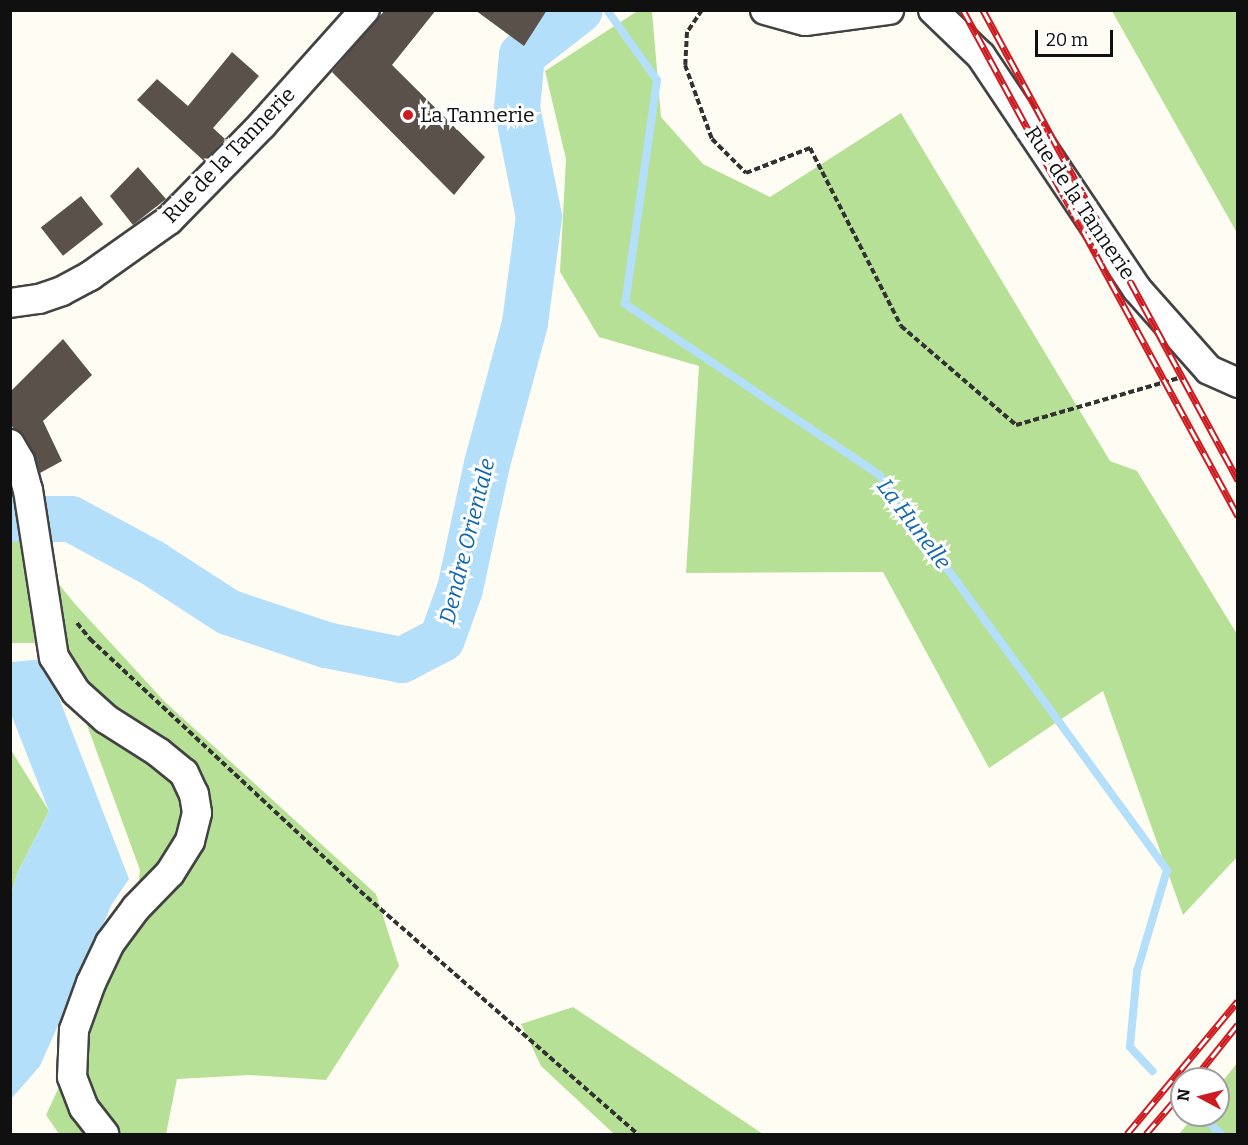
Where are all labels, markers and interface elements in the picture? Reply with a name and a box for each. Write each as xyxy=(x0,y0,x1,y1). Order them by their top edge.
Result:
scale bar xyxy=(1038,18,1116,56)
text: 20 m xyxy=(1046,29,1088,51)
street label: Rue de la Tannerie xyxy=(158,82,300,228)
place label: La Tannerie xyxy=(420,102,534,128)
marker: La Tannerie xyxy=(401,108,415,122)
street label: Rue de la Tannerie xyxy=(1019,122,1141,284)
water label: Dendre Orientale xyxy=(434,456,500,626)
water label: La Hunelle xyxy=(871,474,957,574)
north arrow xyxy=(1170,1067,1230,1127)
text: N xyxy=(1173,1088,1194,1102)

